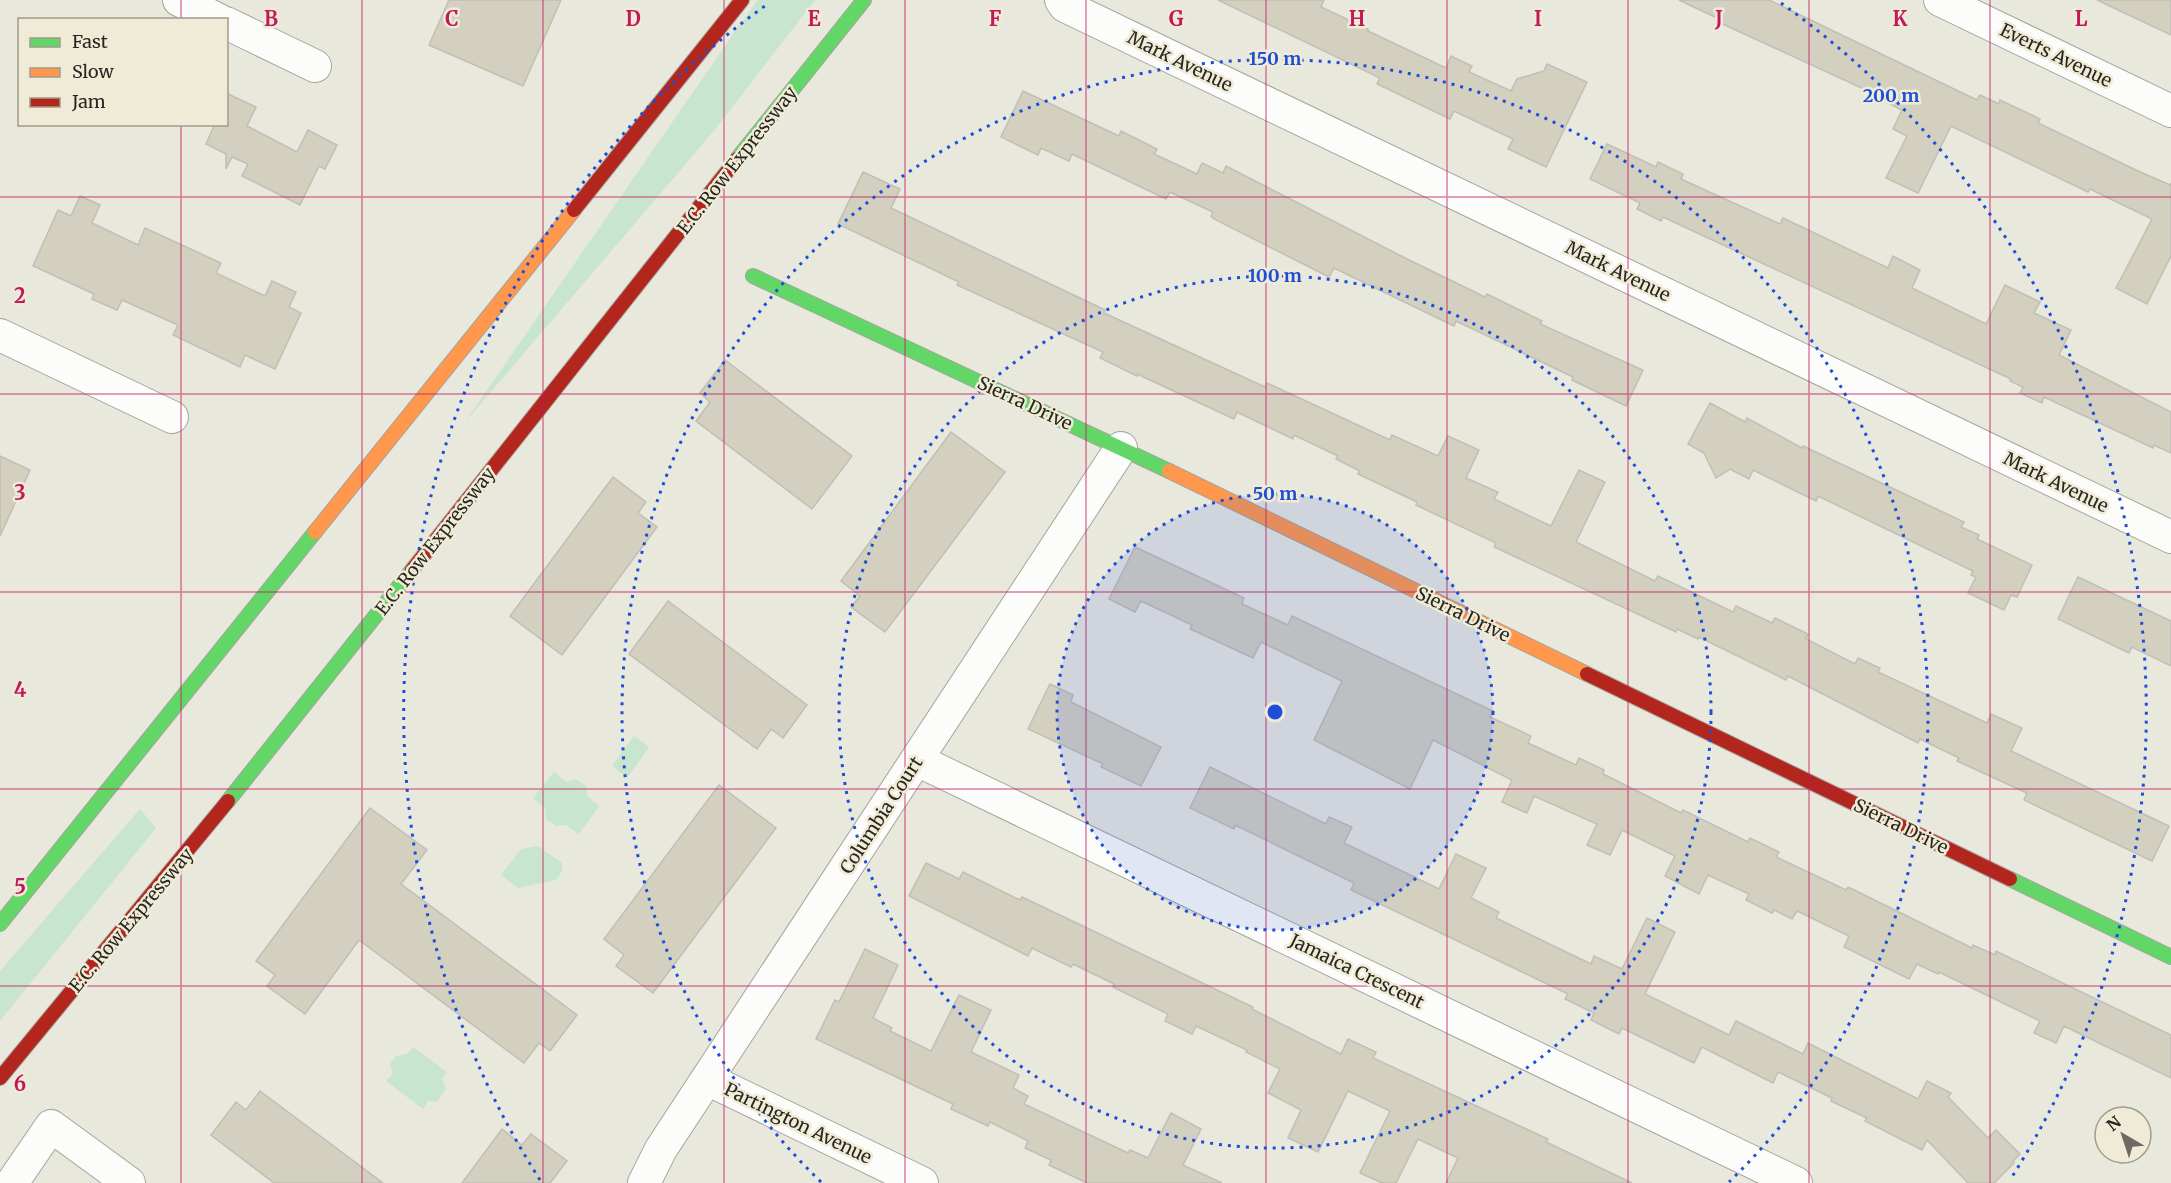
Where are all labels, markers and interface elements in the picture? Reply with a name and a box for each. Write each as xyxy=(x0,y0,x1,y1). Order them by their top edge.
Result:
text: B xyxy=(264,6,278,31)
text: C xyxy=(445,6,459,31)
text: D xyxy=(625,6,641,31)
text: E xyxy=(807,6,821,31)
text: F xyxy=(989,6,1002,31)
text: G xyxy=(1169,6,1184,31)
text: H xyxy=(1349,6,1365,31)
text: I xyxy=(1534,6,1542,31)
text: J xyxy=(1714,6,1723,31)
text: K xyxy=(1893,6,1908,31)
text: L xyxy=(2075,6,2088,31)
legend xyxy=(18,18,228,126)
street label: Everts Avenue xyxy=(1996,18,2116,92)
street label: Mark Avenue xyxy=(1124,26,1236,96)
text: Fast xyxy=(72,30,108,53)
text: 150 m xyxy=(1249,47,1301,70)
text: Slow xyxy=(72,60,115,83)
street label: E.C. Row Expressway xyxy=(672,81,802,239)
text: 200 m xyxy=(1863,84,1919,107)
text: Jam xyxy=(71,90,106,113)
street label: Mark Avenue xyxy=(1562,236,1674,306)
text: 100 m xyxy=(1248,264,1302,287)
text: 2 xyxy=(14,283,26,308)
street label: Sierra Drive xyxy=(974,371,1076,435)
street label: Mark Avenue xyxy=(2000,447,2112,517)
street label: E.C. Row Expressway xyxy=(370,462,500,620)
text: 3 xyxy=(14,480,26,505)
text: 50 m xyxy=(1253,482,1297,505)
street label: Sierra Drive xyxy=(1412,581,1514,647)
text: 4 xyxy=(14,677,27,702)
centre of rings xyxy=(1265,702,1285,722)
street label: Columbia Court xyxy=(835,752,927,878)
street label: Sierra Drive xyxy=(1850,793,1952,859)
street label: E.C. Row Expressway xyxy=(64,843,198,997)
text: 5 xyxy=(14,874,26,899)
street label: Jamaica Crescent xyxy=(1285,928,1428,1013)
text: 6 xyxy=(14,1071,26,1096)
street label: Partington Avenue xyxy=(720,1077,876,1169)
north arrow xyxy=(2093,1105,2153,1165)
text: N xyxy=(2102,1111,2125,1135)

